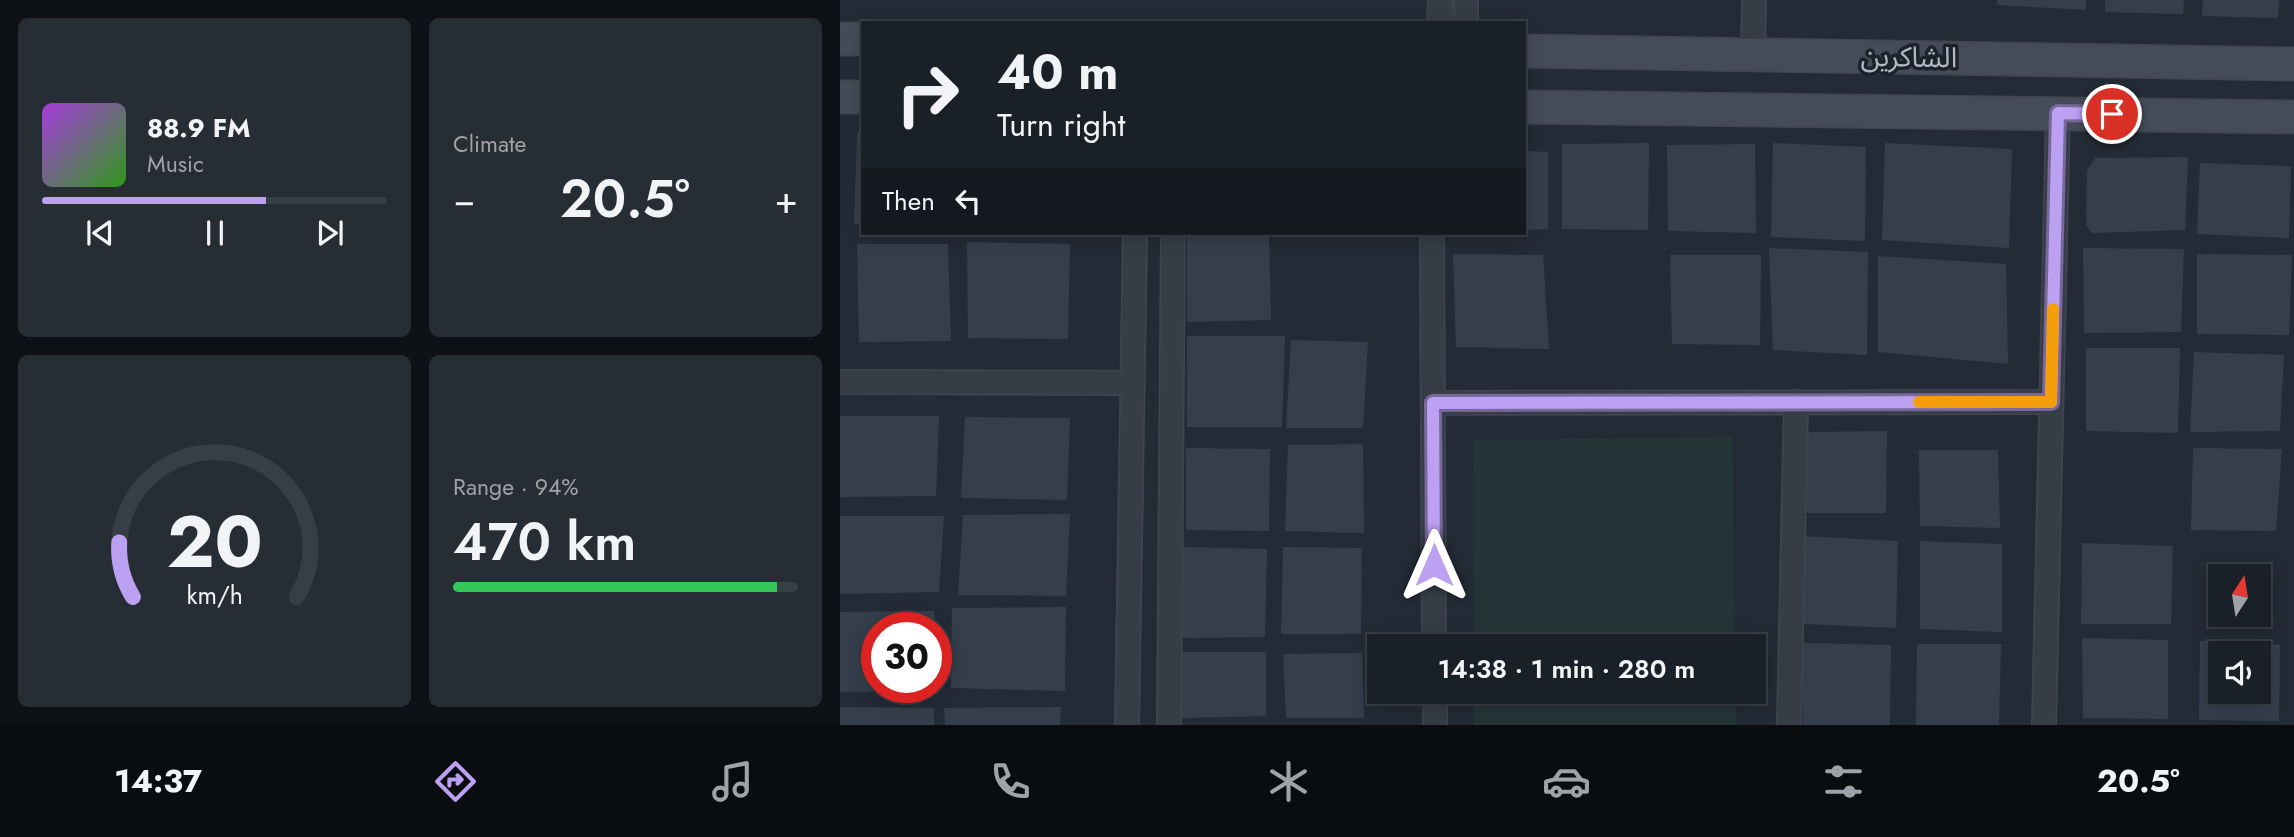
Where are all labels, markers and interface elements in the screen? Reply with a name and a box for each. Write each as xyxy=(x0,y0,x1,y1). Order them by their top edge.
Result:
street label: الشاكرين xyxy=(1860,36,1958,78)
text: 40 m xyxy=(997,37,1119,107)
icon: right xyxy=(882,49,973,140)
pin xyxy=(2082,84,2142,144)
icon: arrive xyxy=(2093,95,2131,133)
text: Turn right xyxy=(997,102,1126,148)
text: 88.9 FM xyxy=(147,109,250,147)
text: Climate xyxy=(453,127,526,161)
text: Music xyxy=(147,147,204,181)
text: 20.5° xyxy=(560,161,690,237)
text: − xyxy=(453,172,475,227)
text: + xyxy=(775,172,798,227)
text: Then xyxy=(882,182,935,220)
icon: left xyxy=(949,182,987,220)
icon: previous xyxy=(81,214,119,252)
icon: pause xyxy=(196,214,234,252)
icon: next xyxy=(311,214,349,252)
text: Range · 94% xyxy=(453,470,579,504)
text: 20 xyxy=(167,489,262,594)
text: 470 km xyxy=(453,504,636,580)
position arrow xyxy=(1397,528,1471,602)
north arrow xyxy=(2208,564,2272,626)
map controls xyxy=(2208,564,2271,704)
text: km/h xyxy=(186,577,243,613)
speed limit sign: 30 xyxy=(861,612,952,703)
button: sound xyxy=(2208,641,2271,704)
text: 14:38 · 1 min · 280 m xyxy=(1438,650,1695,688)
icon: directions xyxy=(431,757,480,806)
icon: music xyxy=(708,757,757,806)
icon: phone xyxy=(986,757,1035,806)
icon: climate xyxy=(1264,757,1313,806)
icon: car xyxy=(1542,757,1591,806)
icon: filters xyxy=(1819,757,1868,806)
text: 14:37 xyxy=(114,758,202,804)
text: 20.5° xyxy=(2097,758,2180,804)

